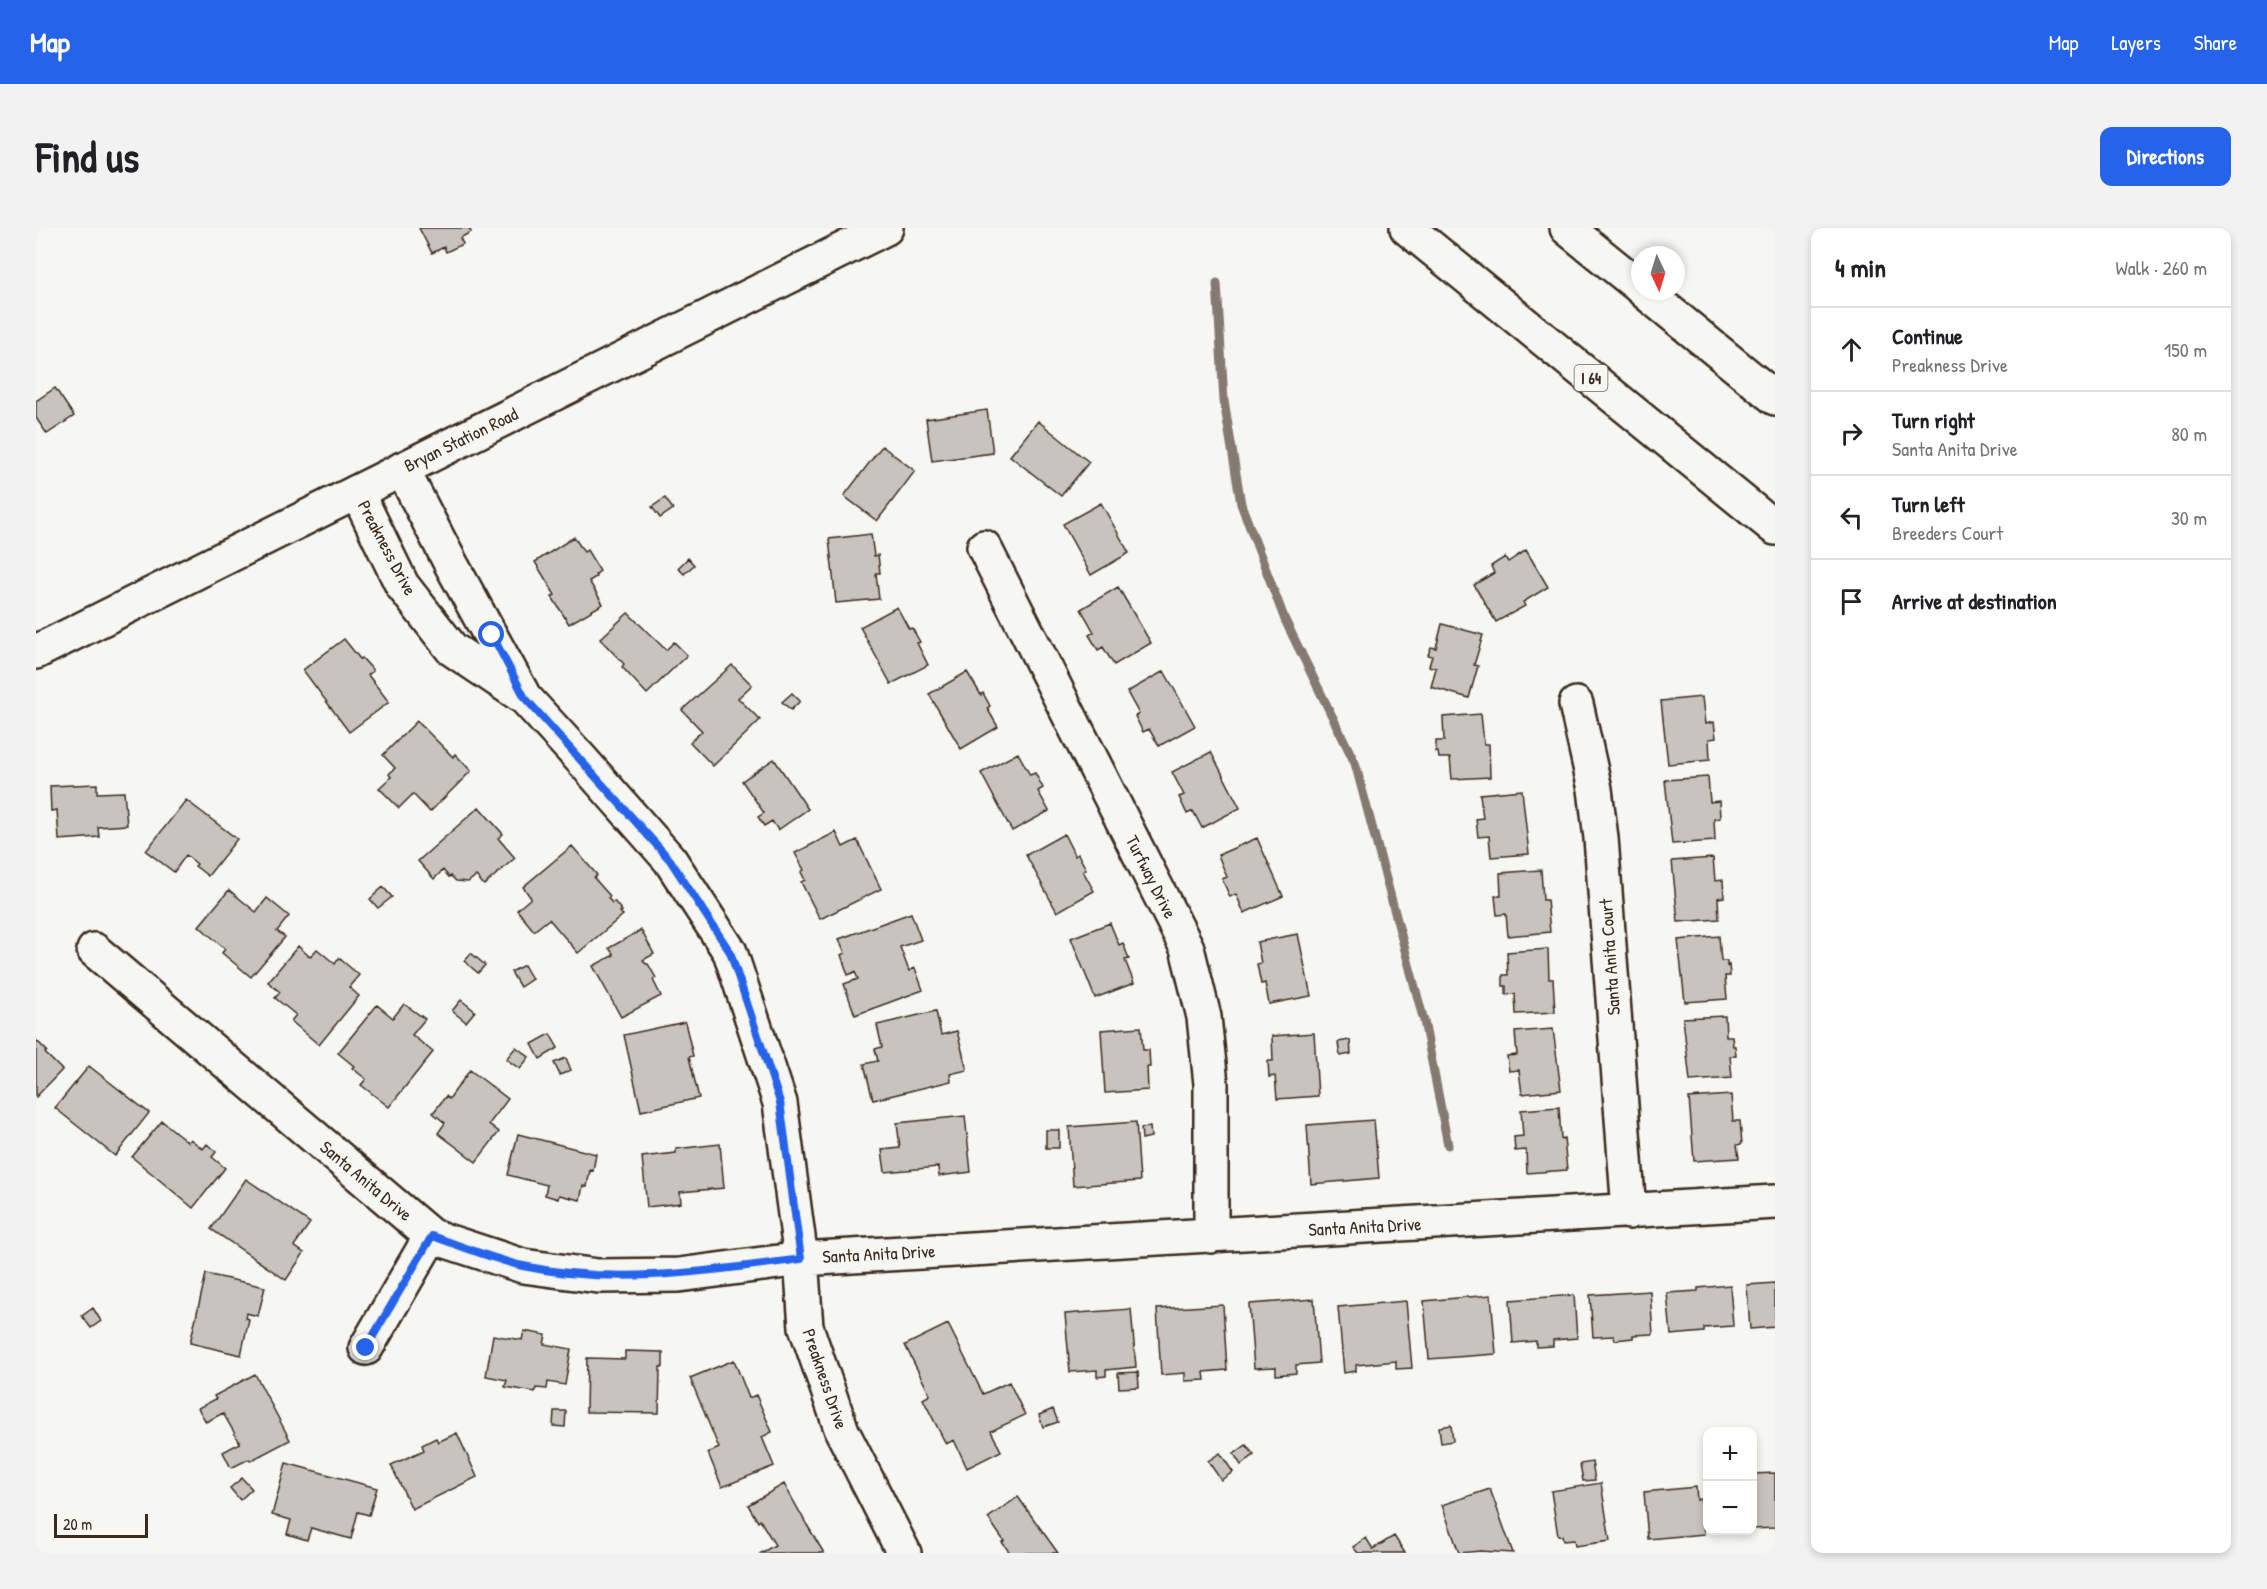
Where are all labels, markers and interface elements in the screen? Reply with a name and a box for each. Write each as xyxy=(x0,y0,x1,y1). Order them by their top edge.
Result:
text: Map xyxy=(30,23,70,61)
text: Map xyxy=(2049,28,2078,57)
text: Layers xyxy=(2111,28,2161,57)
text: Share xyxy=(2194,28,2237,57)
button: Directions xyxy=(2100,127,2231,186)
text: Find us xyxy=(36,128,139,185)
north arrow xyxy=(1631,246,1685,300)
text: 4 min xyxy=(1835,250,1886,285)
text: Walk · 260 m xyxy=(2116,254,2207,281)
text: Continue xyxy=(1892,321,1963,351)
icon: ahead xyxy=(1835,333,1868,366)
text: 150 m xyxy=(2164,336,2207,363)
text: Preakness Drive xyxy=(1892,351,2008,378)
road number: I 64 xyxy=(1574,365,1608,391)
street label: Bryan Station Road xyxy=(400,401,522,478)
text: Turn right xyxy=(1892,405,1975,435)
icon: right xyxy=(1835,417,1868,450)
text: 80 m xyxy=(2171,420,2207,447)
text: Santa Anita Drive xyxy=(1892,435,2018,462)
text: Turn left xyxy=(1892,489,1965,519)
street label: Preakness Drive xyxy=(352,496,423,600)
icon: left xyxy=(1835,501,1868,534)
text: 30 m xyxy=(2171,504,2207,531)
text: Breeders Court xyxy=(1892,519,2003,546)
icon: arrive xyxy=(1835,585,1868,618)
text: Arrive at destination xyxy=(1892,586,2057,616)
route start xyxy=(478,621,504,647)
street label: Turfway Drive xyxy=(1120,831,1183,923)
street label: Santa Anita Court xyxy=(1593,897,1626,1016)
street label: Santa Anita Drive xyxy=(315,1135,418,1227)
street label: Santa Anita Drive xyxy=(1308,1211,1422,1242)
street label: Santa Anita Drive xyxy=(822,1238,936,1269)
street label: Preakness Drive xyxy=(797,1325,854,1432)
route end xyxy=(352,1334,378,1360)
map controls xyxy=(1703,1427,1757,1535)
button: + xyxy=(1703,1427,1757,1481)
button: − xyxy=(1703,1481,1757,1535)
scale bar xyxy=(54,1511,148,1538)
text: 20 m xyxy=(63,1513,92,1535)

